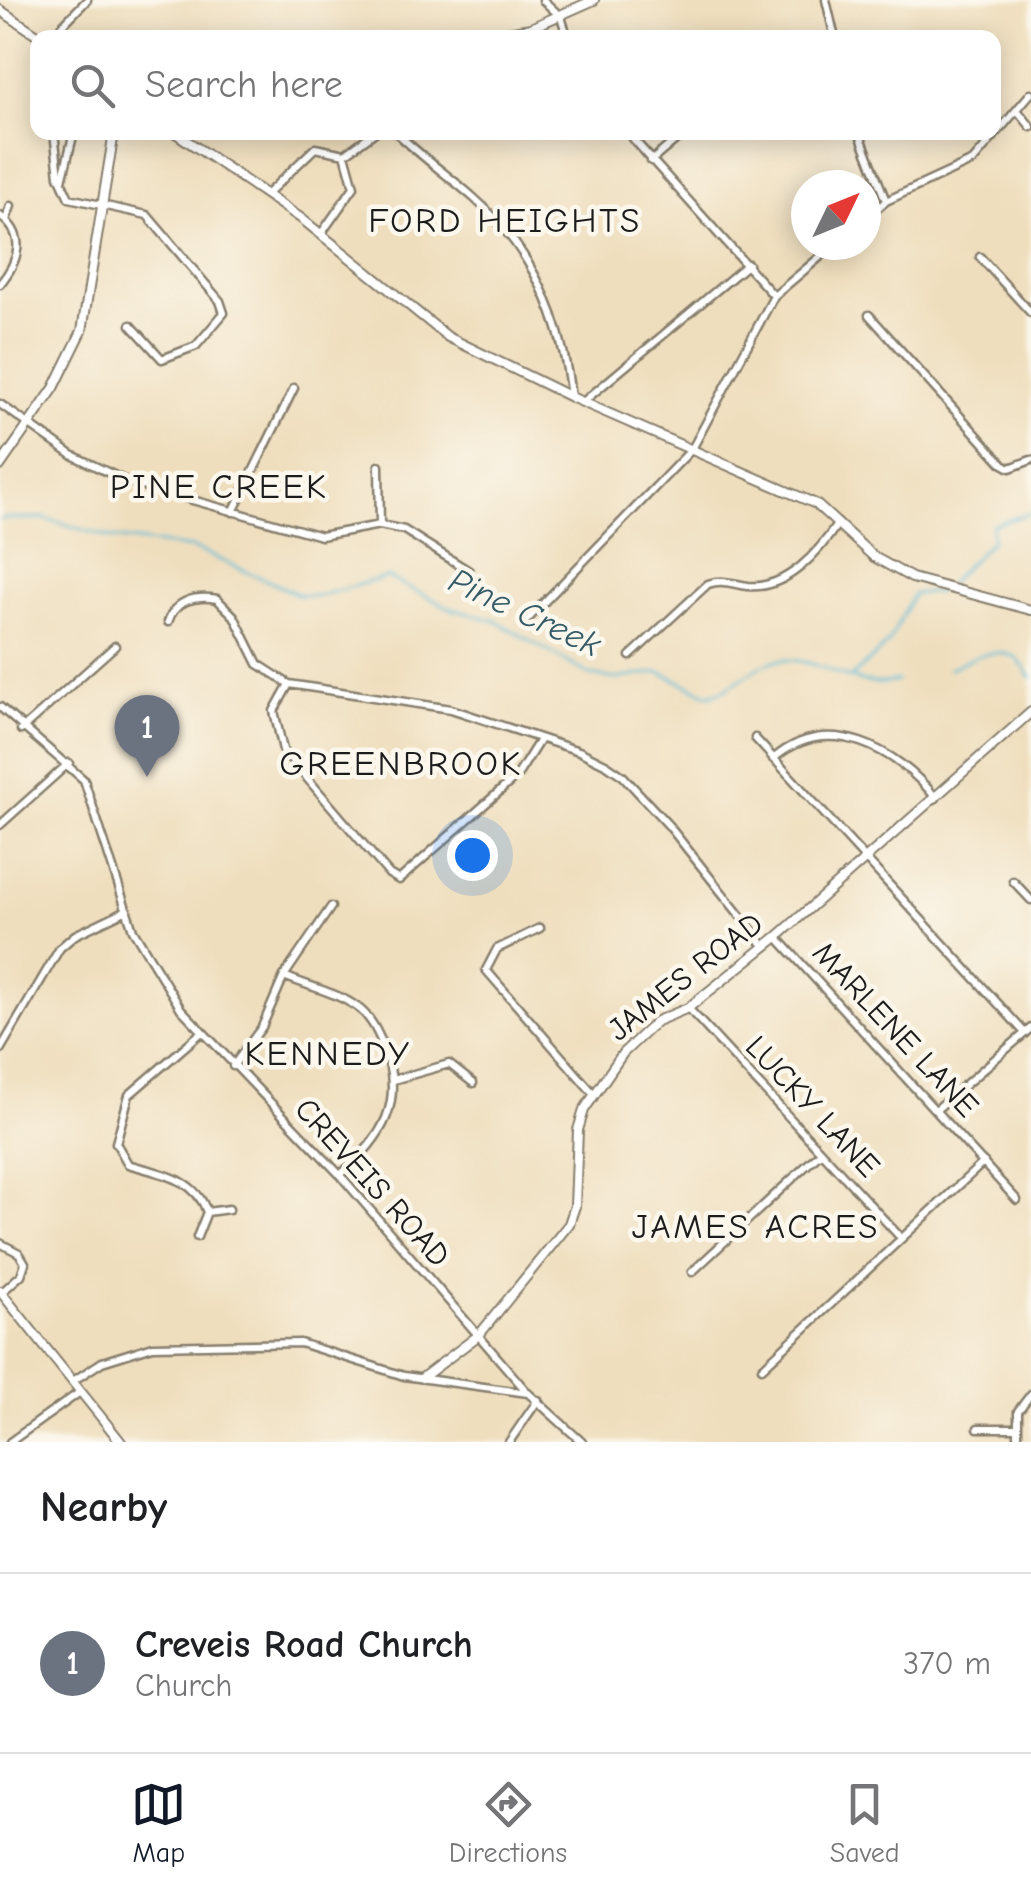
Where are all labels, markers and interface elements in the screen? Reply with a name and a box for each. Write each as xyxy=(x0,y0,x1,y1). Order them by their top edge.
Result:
search box xyxy=(30,30,1001,140)
icon: search xyxy=(65,58,120,113)
text: Search here xyxy=(145,63,343,107)
north arrow xyxy=(791,170,881,260)
district label: FORD HEIGHTS xyxy=(368,200,642,241)
district label: PINE CREEK xyxy=(110,466,328,507)
water label: Pine Creek xyxy=(442,559,608,666)
pin: 1 xyxy=(114,694,180,777)
district label: GREENBROOK xyxy=(279,743,523,784)
your location xyxy=(447,830,498,881)
street label: JAMES ROAD xyxy=(601,905,770,1048)
street label: MARLENE LANE xyxy=(805,934,986,1125)
street label: LUCKY LANE xyxy=(738,1028,887,1185)
district label: KENNEDY xyxy=(244,1033,412,1074)
street label: CREVEIS ROAD xyxy=(287,1091,458,1274)
district label: JAMES ACRES xyxy=(632,1206,880,1247)
text: Nearby xyxy=(40,1483,167,1532)
text: Creveis Road Church xyxy=(135,1623,473,1667)
text: 1 xyxy=(66,1645,79,1682)
text: 370 m xyxy=(903,1645,991,1682)
text: Church xyxy=(135,1667,232,1704)
tab: Map xyxy=(131,1777,186,1869)
tab: Directions xyxy=(449,1777,567,1869)
tab: Saved xyxy=(830,1777,900,1869)

